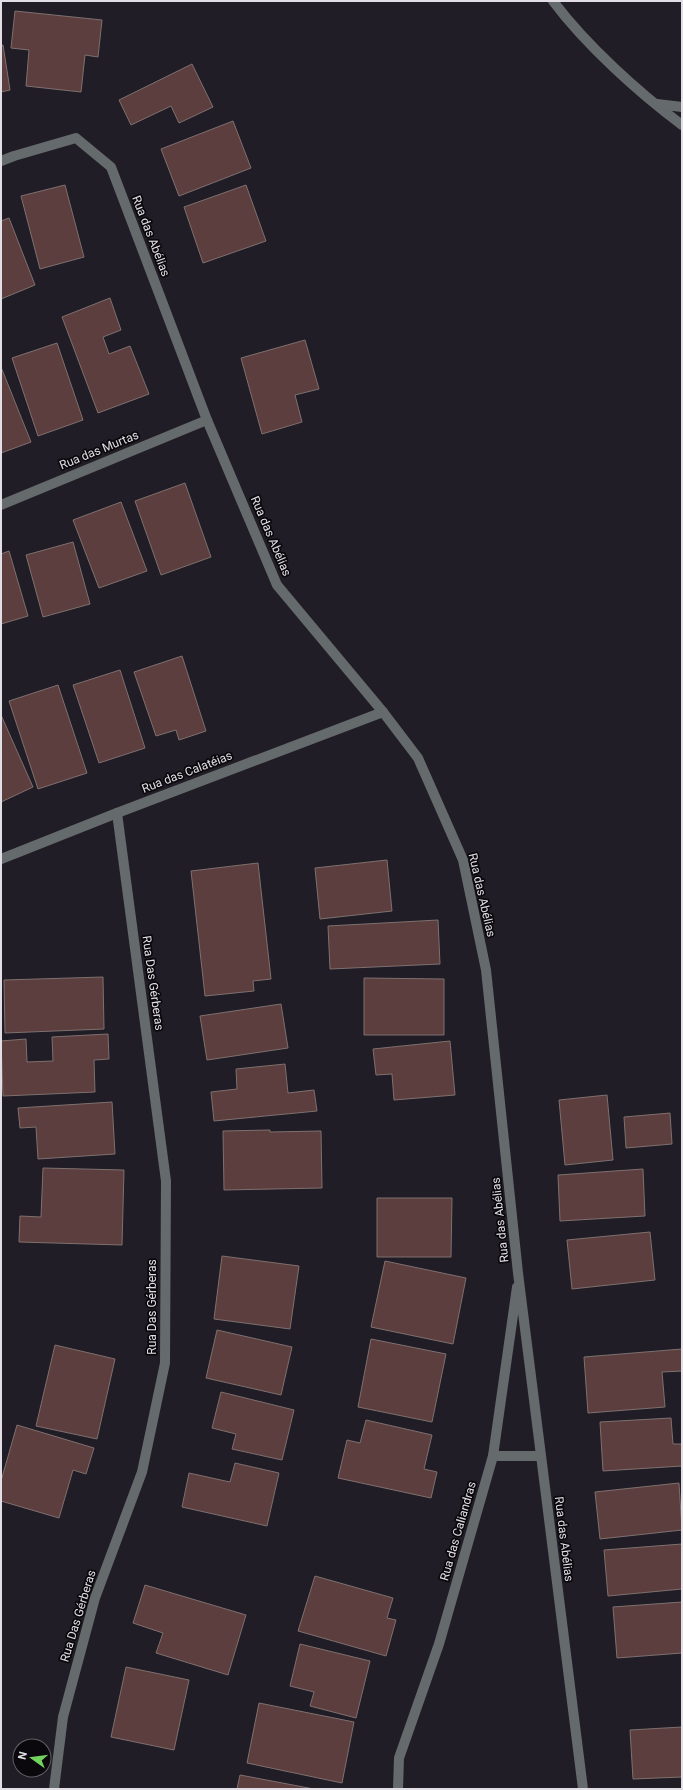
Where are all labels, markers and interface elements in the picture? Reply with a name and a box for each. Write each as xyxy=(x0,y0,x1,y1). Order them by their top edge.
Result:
street label: Rua das Abélias xyxy=(129,194,173,278)
street label: Rua das Murtas xyxy=(57,428,141,472)
street label: Rua das Abélias xyxy=(248,494,294,578)
street label: Rua das Calatéias xyxy=(140,748,234,796)
street label: Rua das Abélias xyxy=(466,852,498,938)
street label: Rua Das Gérberas xyxy=(139,935,167,1031)
street label: Rua das Abélias xyxy=(489,1177,511,1263)
street label: Rua Das Gérberas xyxy=(145,1259,159,1355)
street label: Rua das Caliandras xyxy=(437,1480,479,1582)
street label: Rua das Abélias xyxy=(552,1496,576,1582)
street label: Rua Das Gérberas xyxy=(57,1568,99,1664)
north arrow xyxy=(12,1738,52,1778)
text: N xyxy=(16,1750,30,1761)

